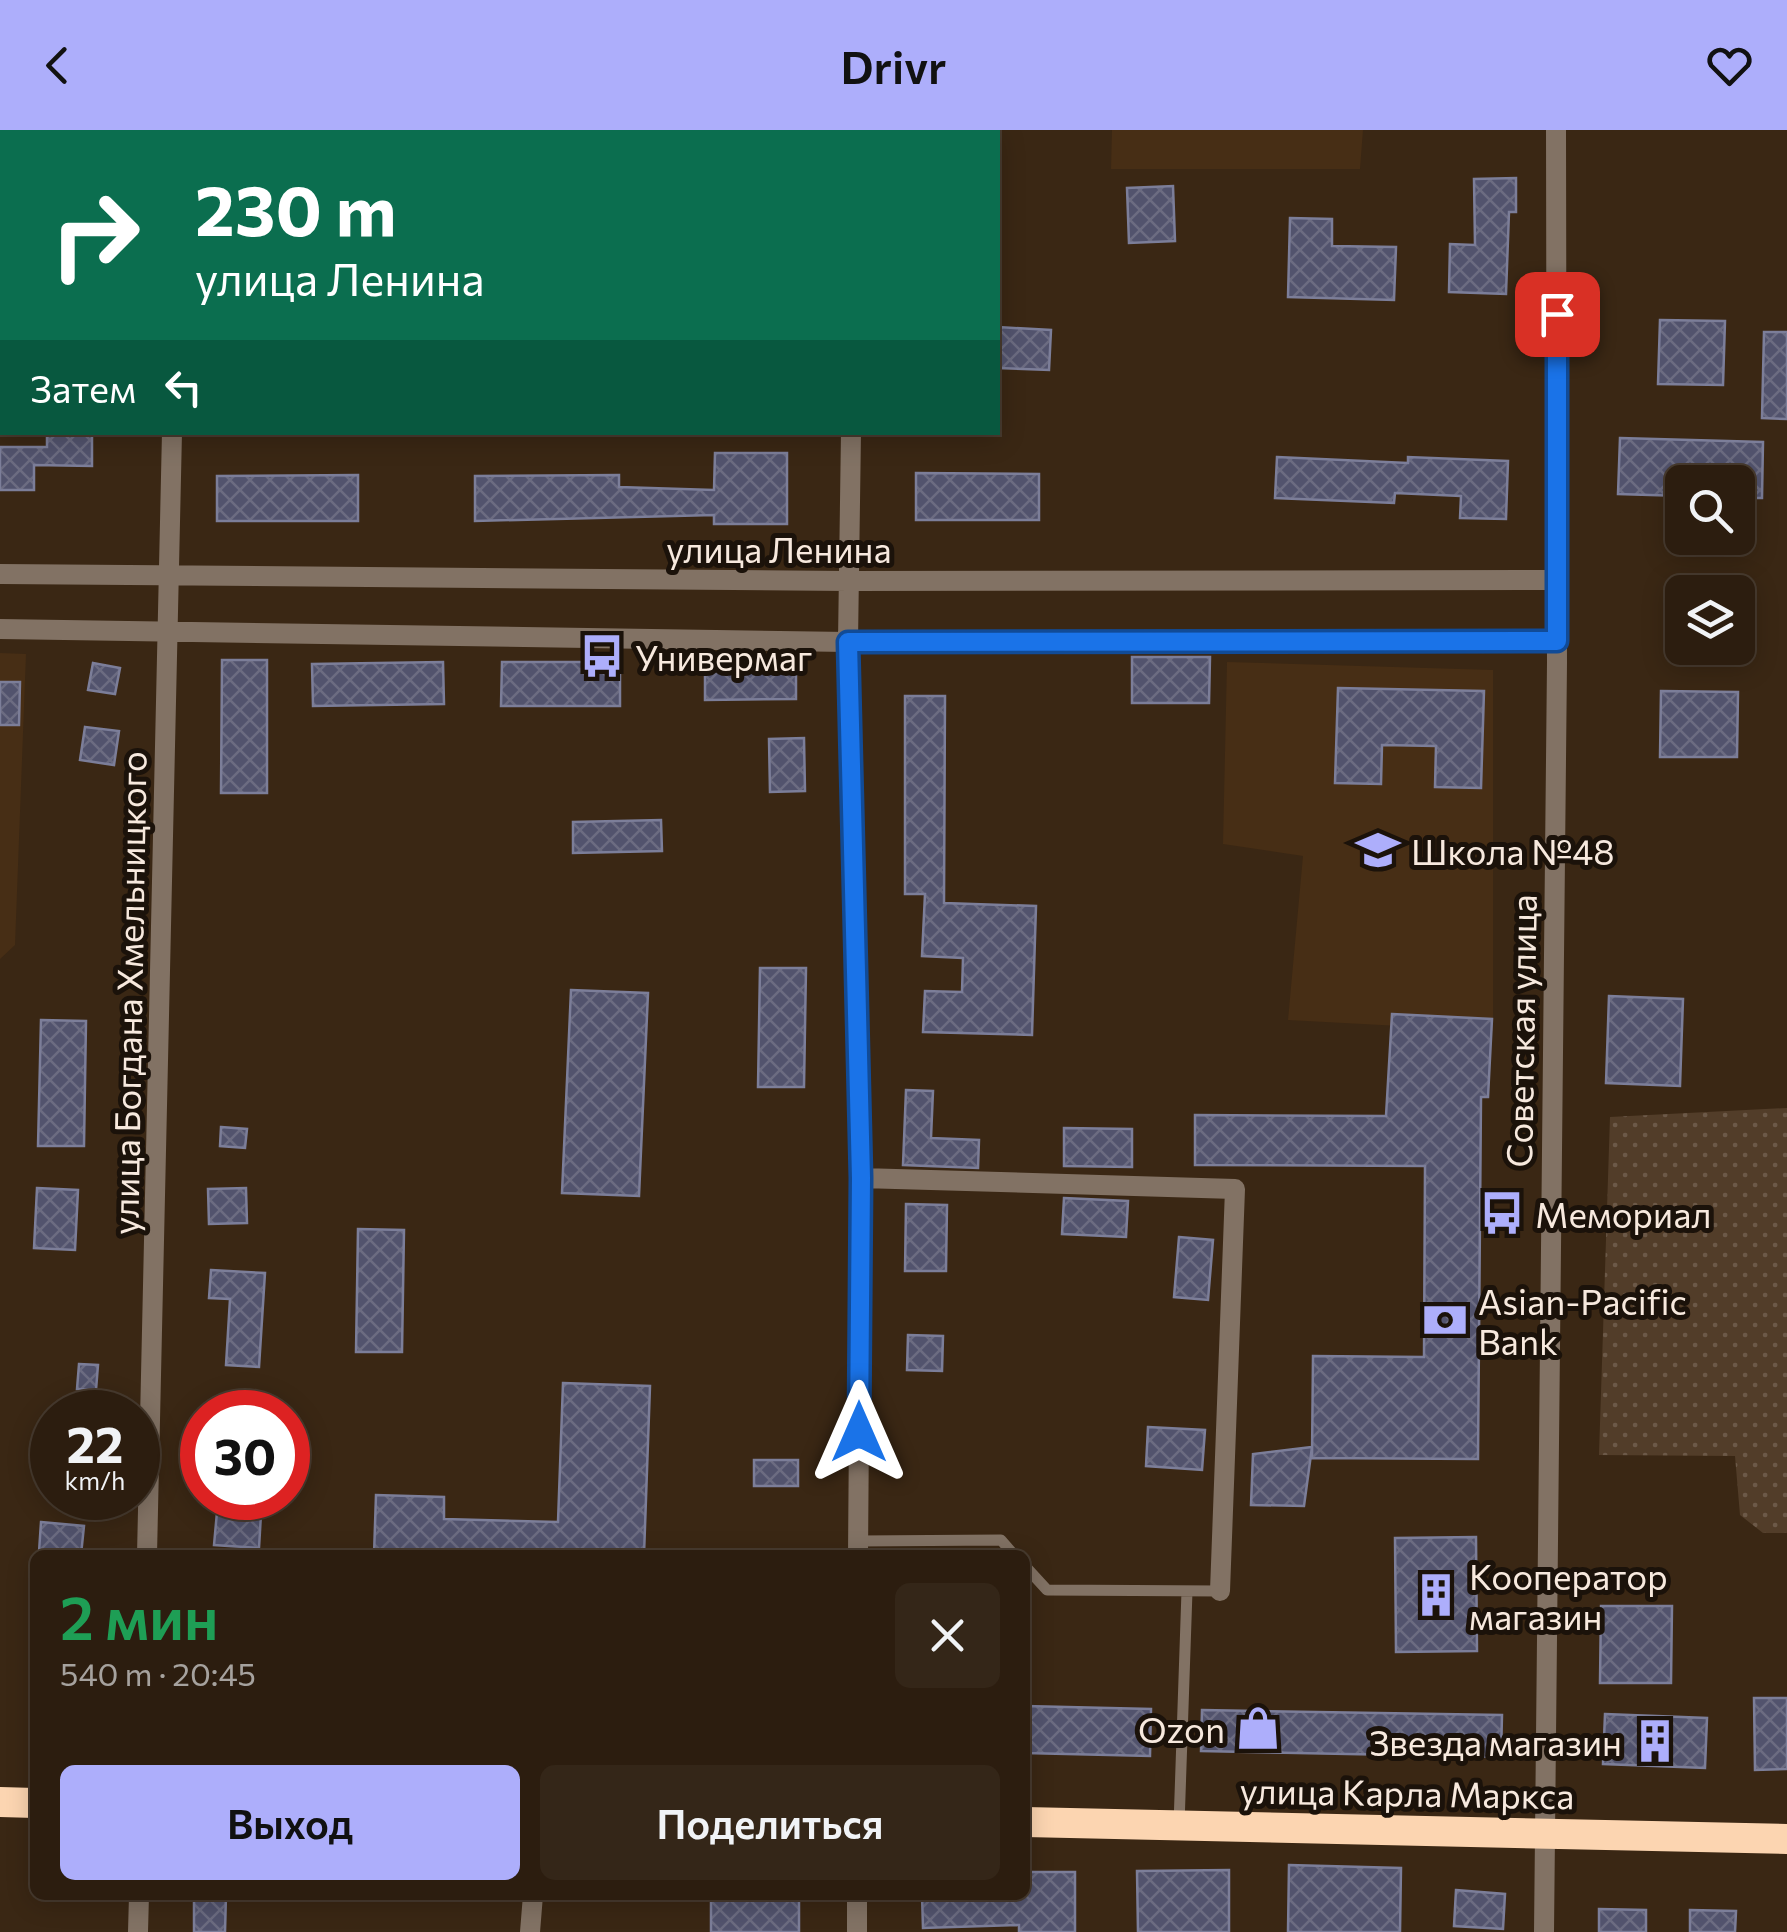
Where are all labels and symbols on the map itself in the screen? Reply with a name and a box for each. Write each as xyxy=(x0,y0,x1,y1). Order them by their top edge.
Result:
pin xyxy=(1515,272,1600,357)
street label: улица Ленина xyxy=(666,527,892,570)
bus stop icon: Универмаг xyxy=(578,632,626,680)
place label: Универмаг xyxy=(635,635,812,678)
street label: улица Богдана Хмельницкого xyxy=(102,751,154,1235)
school or university icon: Школа №48 xyxy=(1354,826,1402,874)
place label: Школа №48 xyxy=(1411,829,1615,872)
street label: Советская улица xyxy=(1496,894,1544,1168)
bus stop icon: Мемориал xyxy=(1478,1189,1526,1237)
place label: Мемориал xyxy=(1535,1192,1712,1235)
place label: Asian-Pacific Bank xyxy=(1478,1279,1687,1362)
bank icon: Asian-Pacific Bank xyxy=(1421,1296,1469,1344)
position arrow xyxy=(807,1380,911,1484)
speed limit sign: 30 xyxy=(180,1390,310,1520)
place label: Кооператор магазин xyxy=(1469,1554,1668,1637)
building icon: Кооператор магазин xyxy=(1412,1571,1460,1619)
shop icon: Ozon xyxy=(1234,1704,1282,1752)
place label: Ozon xyxy=(1138,1707,1225,1750)
building icon: Звезда магазин xyxy=(1631,1717,1679,1765)
place label: Звезда магазин xyxy=(1369,1720,1622,1763)
street label: улица Карла Маркса xyxy=(1239,1768,1575,1816)

